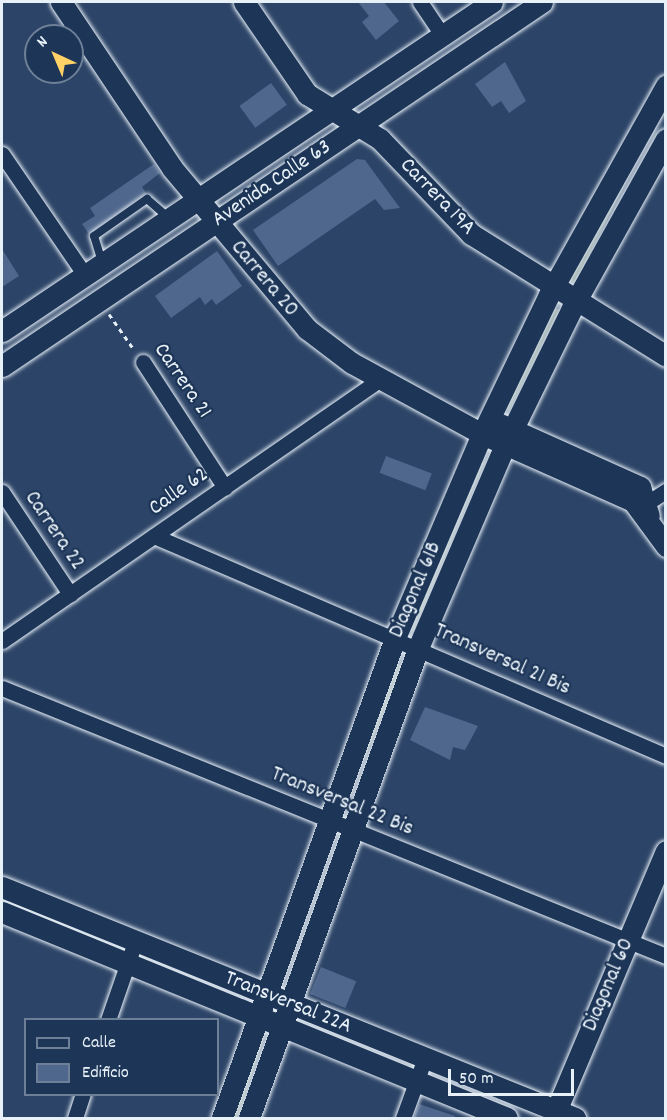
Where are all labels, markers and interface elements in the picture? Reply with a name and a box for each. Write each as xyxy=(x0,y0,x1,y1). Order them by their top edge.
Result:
north arrow xyxy=(24,24,84,84)
text: N xyxy=(32,31,53,53)
street label: Avenida Calle 63 xyxy=(208,135,336,233)
street label: Carrera 19A xyxy=(394,153,480,241)
street label: Carrera 20 xyxy=(224,235,304,323)
street label: Carrera 21 xyxy=(147,338,217,424)
street label: Calle 62 xyxy=(144,462,214,522)
street label: Carrera 22 xyxy=(18,486,90,576)
street label: Diagonal 61B xyxy=(384,538,448,642)
street label: Transversal 21 Bis xyxy=(430,618,574,702)
street label: Transversal 22 Bis xyxy=(267,761,417,843)
street label: Diagonal 60 xyxy=(578,934,640,1036)
street label: Transversal 22A xyxy=(221,966,355,1040)
legend xyxy=(24,1018,219,1096)
text: Calle xyxy=(82,1031,116,1056)
scale bar xyxy=(451,1057,577,1095)
text: Edificio xyxy=(82,1061,129,1086)
text: 50 m xyxy=(459,1067,494,1092)

